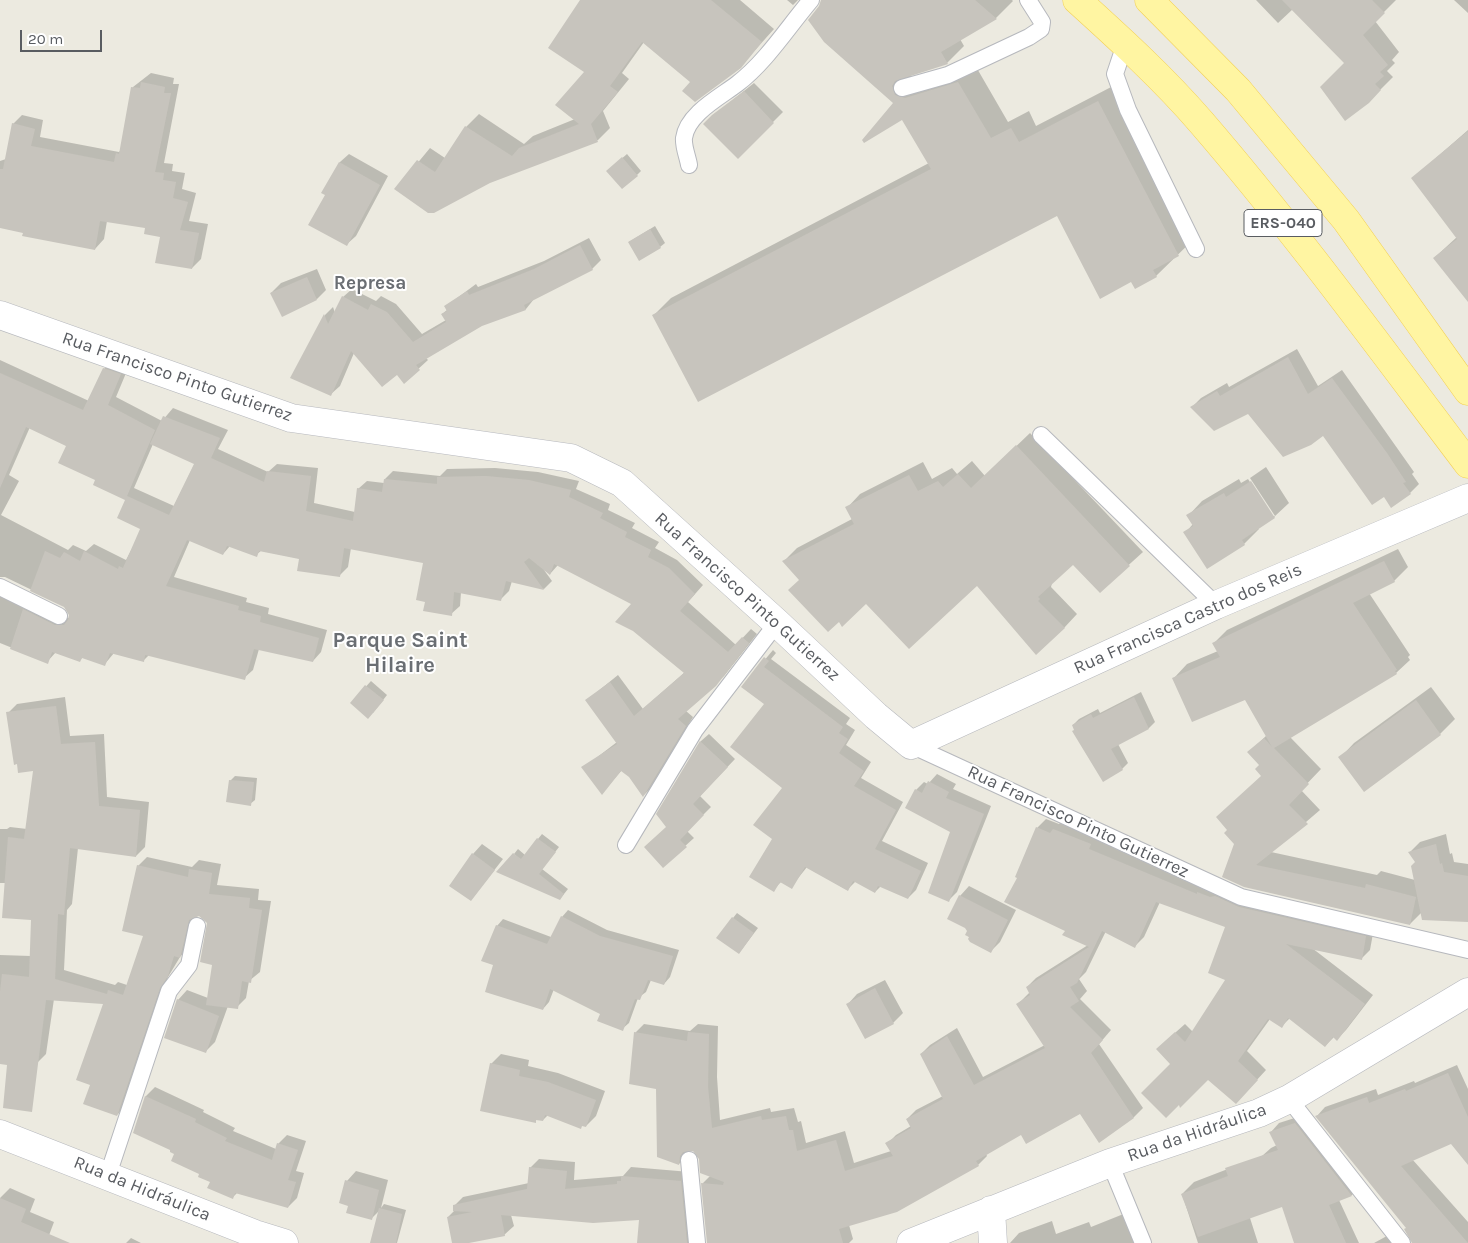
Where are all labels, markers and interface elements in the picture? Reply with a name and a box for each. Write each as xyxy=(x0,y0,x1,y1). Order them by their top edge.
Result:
scale bar xyxy=(22,20,105,52)
text: 20 m xyxy=(28,30,63,48)
road number: ERS-040 xyxy=(1244,210,1322,237)
district label: Represa xyxy=(334,273,406,295)
street label: Rua Francisco Pinto Gutierrez xyxy=(59,327,295,427)
street label: Rua Francisco Pinto Gutierrez xyxy=(650,508,844,686)
street label: Rua Francisca Castro dos Reis xyxy=(1071,559,1305,679)
district label: Parque Saint Hilaire xyxy=(332,628,468,679)
street label: Rua Francisco Pinto Gutierrez xyxy=(964,761,1192,883)
street label: Rua da Hidráulica xyxy=(1124,1099,1270,1167)
street label: Rua da Hidráulica xyxy=(70,1152,214,1226)

